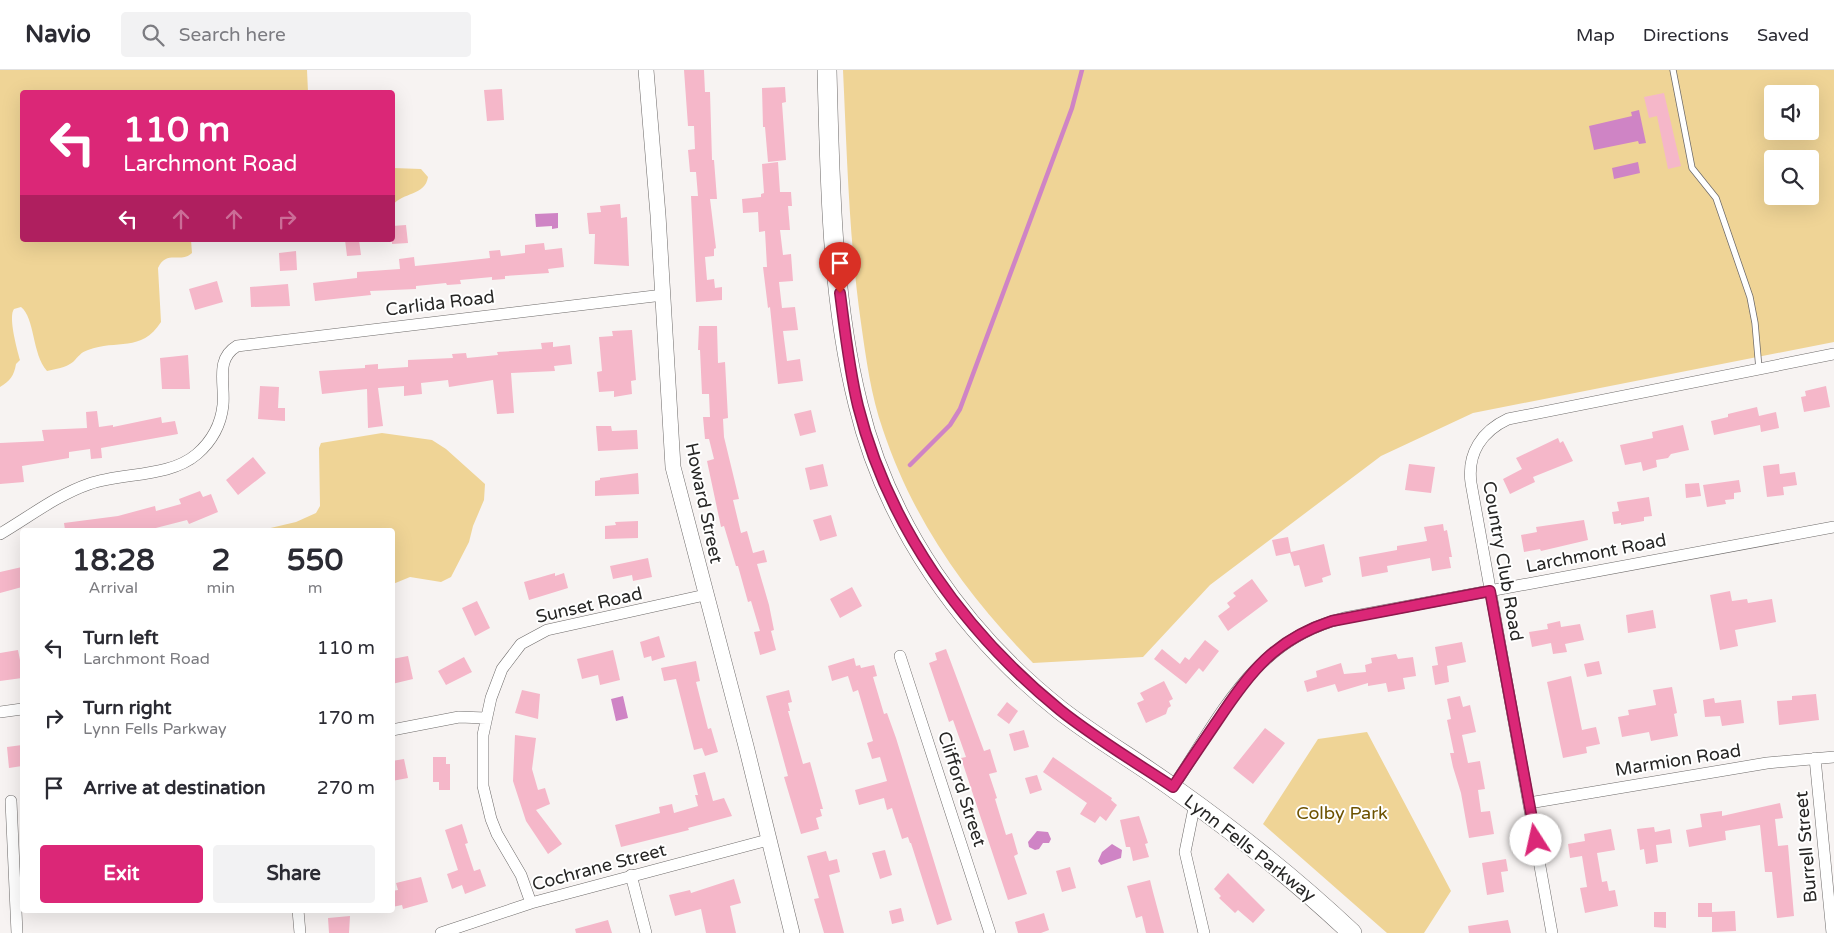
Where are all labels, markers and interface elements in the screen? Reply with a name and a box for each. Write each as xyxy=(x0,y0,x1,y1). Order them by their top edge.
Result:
search box xyxy=(121,12,471,57)
text: Navio xyxy=(25,20,91,49)
icon: search xyxy=(139,21,167,49)
text: Search here xyxy=(179,24,286,46)
text: Map xyxy=(1576,24,1615,46)
text: Directions xyxy=(1643,24,1729,46)
text: Saved xyxy=(1757,24,1809,46)
map controls xyxy=(1764,85,1819,205)
button: sound xyxy=(1764,85,1819,140)
text: 110 m xyxy=(123,109,230,151)
icon: left xyxy=(40,110,105,175)
button: search xyxy=(1764,150,1819,205)
text: Larchmont Road xyxy=(123,151,297,177)
icon: left xyxy=(114,205,142,233)
icon: ahead xyxy=(167,205,195,233)
icon: ahead xyxy=(220,205,248,233)
icon: right xyxy=(273,205,301,233)
pin xyxy=(819,242,861,293)
icon: arrive xyxy=(826,249,854,277)
street label: Carlida Road xyxy=(384,285,496,321)
street label: Howard Street xyxy=(681,441,728,565)
street label: Country Club Road xyxy=(1478,479,1528,643)
street label: Larchmont Road xyxy=(1524,529,1668,577)
text: 18:28 xyxy=(72,542,155,579)
text: 2 xyxy=(211,542,230,579)
text: 550 xyxy=(287,542,343,579)
text: Arrival xyxy=(89,578,138,598)
text: min xyxy=(207,578,235,598)
text: m xyxy=(308,578,322,598)
street label: Sunset Road xyxy=(534,582,644,628)
text: Turn left xyxy=(83,627,159,649)
icon: left xyxy=(40,634,68,662)
text: 110 m xyxy=(317,637,375,659)
text: Larchmont Road xyxy=(83,649,210,669)
text: Turn right xyxy=(83,697,171,719)
icon: right xyxy=(40,704,68,732)
text: 170 m xyxy=(317,707,375,729)
text: Lynn Fells Parkway xyxy=(83,719,227,739)
street label: Clifford Street xyxy=(933,729,991,850)
street label: Marmion Road xyxy=(1613,739,1743,781)
icon: arrive xyxy=(40,774,68,802)
text: Arrive at destination xyxy=(83,777,266,799)
text: 270 m xyxy=(317,777,375,799)
street label: Lynn Fells Parkway xyxy=(1180,790,1321,907)
street label: Burrell Street xyxy=(1790,790,1822,904)
park label: Colby Park xyxy=(1296,802,1388,824)
position arrow xyxy=(1509,813,1561,865)
street label: Cochrane Street xyxy=(529,838,669,895)
button: Exit xyxy=(40,845,203,903)
button: Share xyxy=(213,845,375,903)

